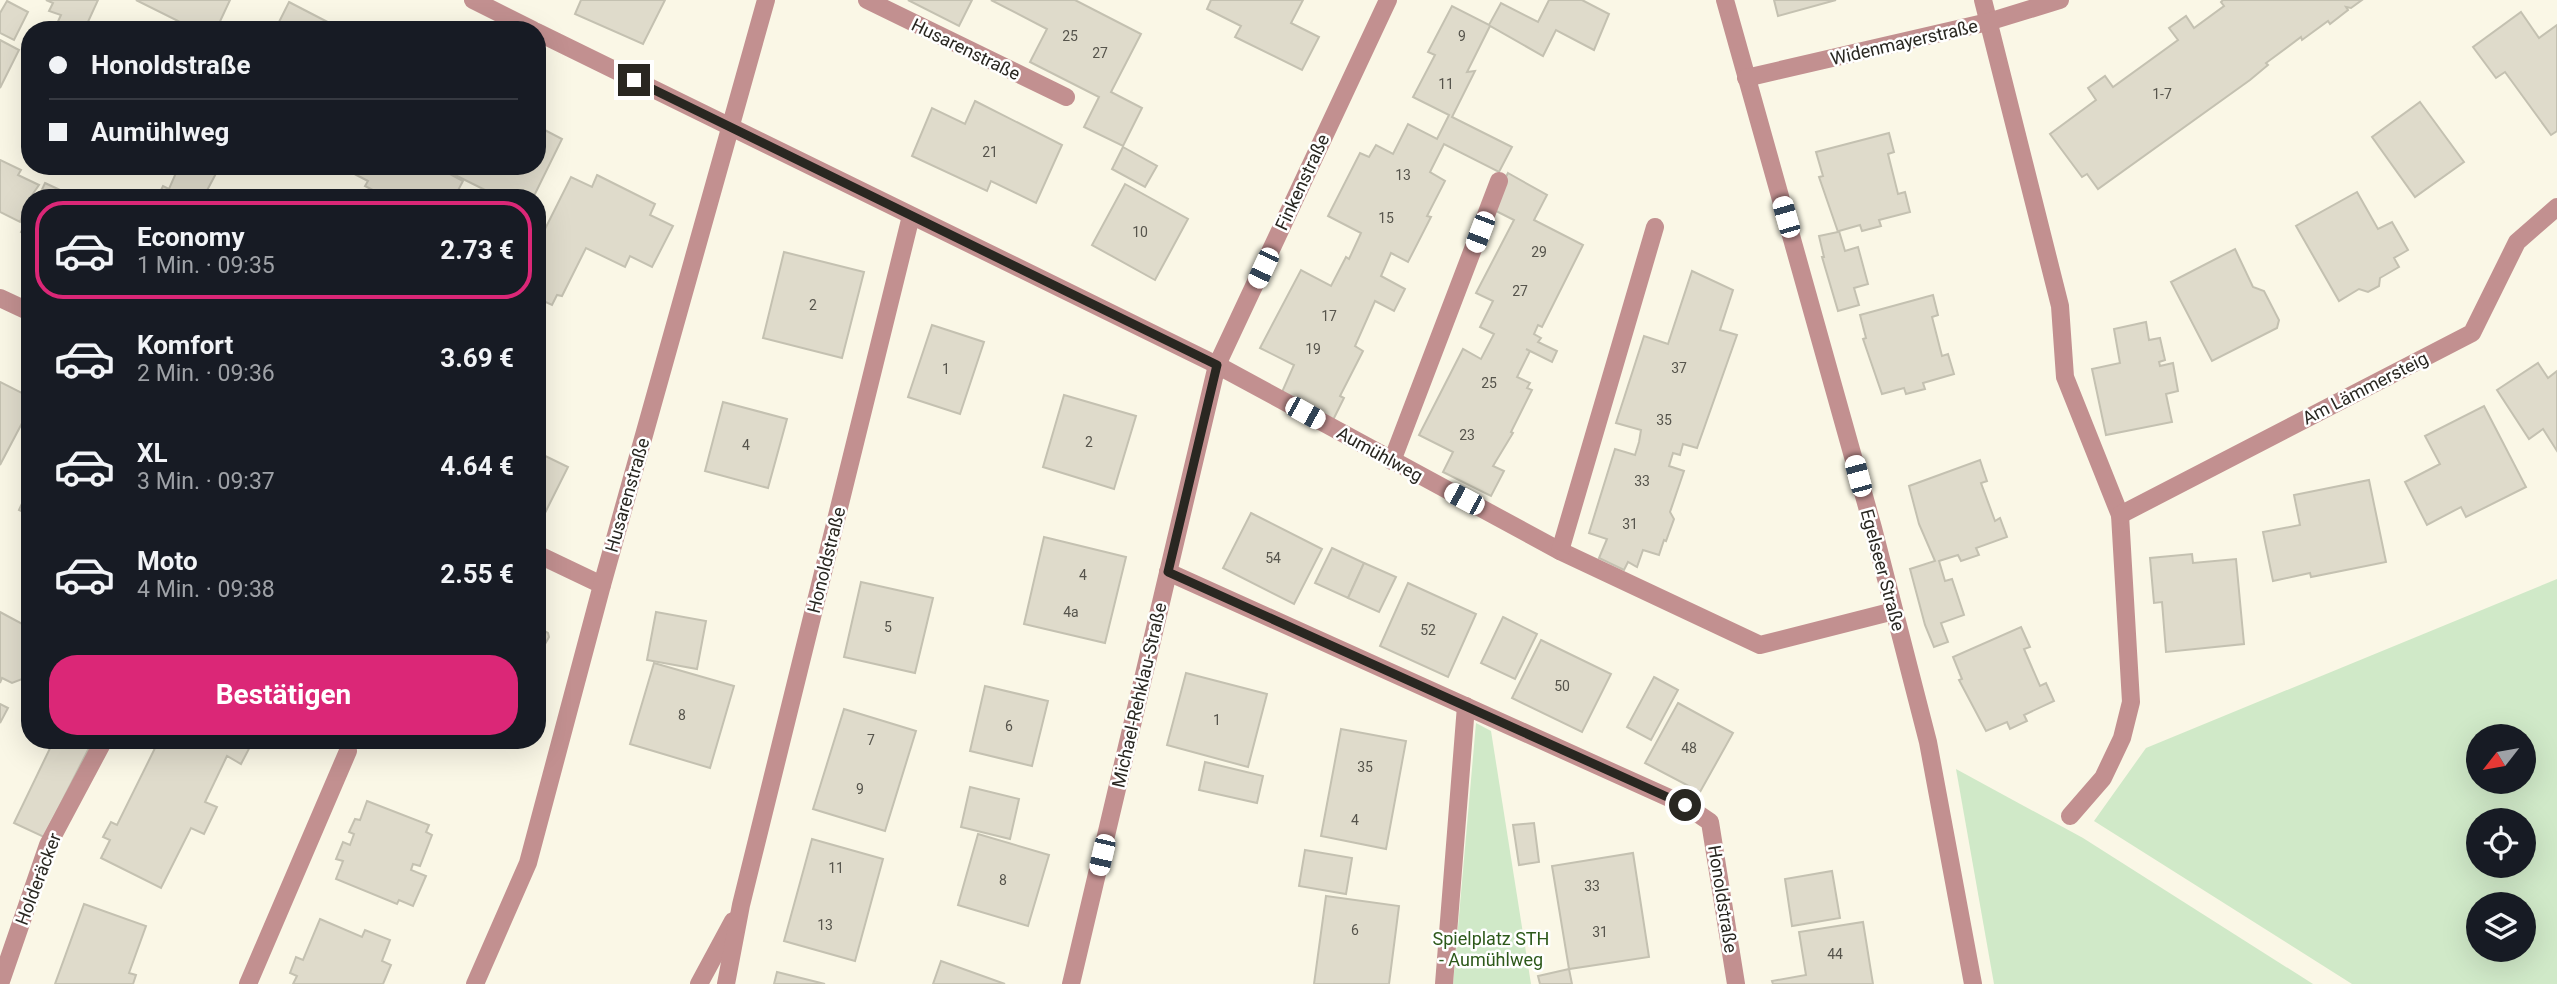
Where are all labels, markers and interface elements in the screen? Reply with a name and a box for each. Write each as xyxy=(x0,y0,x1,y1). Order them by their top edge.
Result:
street label: Husarenstraße xyxy=(908,14,1024,84)
street label: Widenmayerstraße xyxy=(1828,15,1980,69)
house number: 25 xyxy=(1062,28,1078,44)
house number: 9 xyxy=(1458,28,1466,44)
house number: 27 xyxy=(1092,45,1108,61)
text: Honoldstraße xyxy=(91,50,250,80)
route end xyxy=(618,64,650,96)
house number: 11 xyxy=(1438,76,1454,92)
house number: 1-7 xyxy=(2152,86,2172,102)
text: Aumühlweg xyxy=(91,117,229,147)
street label: Finkenstraße xyxy=(1271,131,1333,233)
house number: 21 xyxy=(982,144,998,160)
house number: 13 xyxy=(1395,167,1411,183)
car xyxy=(1771,194,1802,240)
car xyxy=(1463,209,1498,255)
house number: 15 xyxy=(1378,210,1394,226)
icon: car xyxy=(53,219,116,282)
text: Economy xyxy=(137,222,244,252)
house number: 10 xyxy=(1132,224,1148,240)
text: 2.73 € xyxy=(440,235,514,265)
house number: 29 xyxy=(1531,244,1547,260)
car xyxy=(1245,245,1282,291)
text: 1 Min. · 09:35 xyxy=(137,252,275,279)
house number: 27 xyxy=(1512,283,1528,299)
house number: 2 xyxy=(809,297,817,313)
house number: 17 xyxy=(1321,308,1337,324)
icon: car xyxy=(53,327,116,390)
text: Komfort xyxy=(137,330,233,360)
house number: 19 xyxy=(1305,341,1321,357)
text: 3.69 € xyxy=(440,343,514,373)
street label: Am Lämmersteig xyxy=(2299,347,2431,429)
text: 2 Min. · 09:36 xyxy=(137,360,275,387)
house number: 37 xyxy=(1671,360,1687,376)
house number: 1 xyxy=(942,361,950,377)
house number: 25 xyxy=(1481,375,1497,391)
car xyxy=(1282,394,1329,432)
house number: 35 xyxy=(1656,412,1672,428)
street label: Aumühlweg xyxy=(1333,422,1427,486)
house number: 23 xyxy=(1459,427,1475,443)
house number: 2 xyxy=(1085,434,1093,450)
icon: car xyxy=(53,435,116,498)
street label: Husarenstraße xyxy=(601,435,653,555)
house number: 4 xyxy=(742,437,750,453)
text: XL xyxy=(137,438,168,468)
text: 4.64 € xyxy=(440,451,514,481)
car xyxy=(1843,453,1874,499)
text: 3 Min. · 09:37 xyxy=(137,468,275,495)
house number: 33 xyxy=(1634,473,1650,489)
car xyxy=(1441,480,1488,518)
street label: Honoldstraße xyxy=(803,505,849,615)
street label: Egelseer Straße xyxy=(1857,507,1909,633)
house number: 31 xyxy=(1622,516,1638,532)
icon: car xyxy=(53,543,116,606)
text: Moto xyxy=(137,546,198,576)
house number: 54 xyxy=(1265,550,1281,566)
text: 2.55 € xyxy=(440,559,514,589)
house number: 4 xyxy=(1079,567,1087,583)
text: 4 Min. · 09:38 xyxy=(137,576,275,603)
street label: Michael-Rehklau-Straße xyxy=(1107,600,1171,790)
house number: 4a xyxy=(1063,604,1079,620)
house number: 5 xyxy=(884,619,892,635)
house number: 52 xyxy=(1420,622,1436,638)
button: Bestätigen xyxy=(49,655,518,735)
house number: 50 xyxy=(1554,678,1570,694)
house number: 8 xyxy=(678,707,686,723)
house number: 1 xyxy=(1213,712,1221,728)
house number: 6 xyxy=(1005,718,1013,734)
north arrow xyxy=(2466,724,2536,794)
map controls xyxy=(2466,724,2536,962)
house number: 7 xyxy=(867,732,875,748)
house number: 48 xyxy=(1681,740,1697,756)
house number: 35 xyxy=(1357,759,1373,775)
house number: 9 xyxy=(856,781,864,797)
route start xyxy=(1669,789,1701,821)
button: locate xyxy=(2466,808,2536,878)
house number: 4 xyxy=(1351,812,1359,828)
street label: Holderäcker xyxy=(11,830,65,928)
car xyxy=(1088,832,1117,878)
street label: Honoldstraße xyxy=(1704,844,1742,954)
house number: 11 xyxy=(828,860,844,876)
house number: 8 xyxy=(999,872,1007,888)
house number: 33 xyxy=(1584,878,1600,894)
button: layers xyxy=(2466,892,2536,962)
house number: 13 xyxy=(817,917,833,933)
house number: 6 xyxy=(1351,922,1359,938)
house number: 31 xyxy=(1592,924,1608,940)
park label: Spielplatz STH - Aumühlweg xyxy=(1433,928,1549,970)
house number: 44 xyxy=(1827,946,1843,962)

